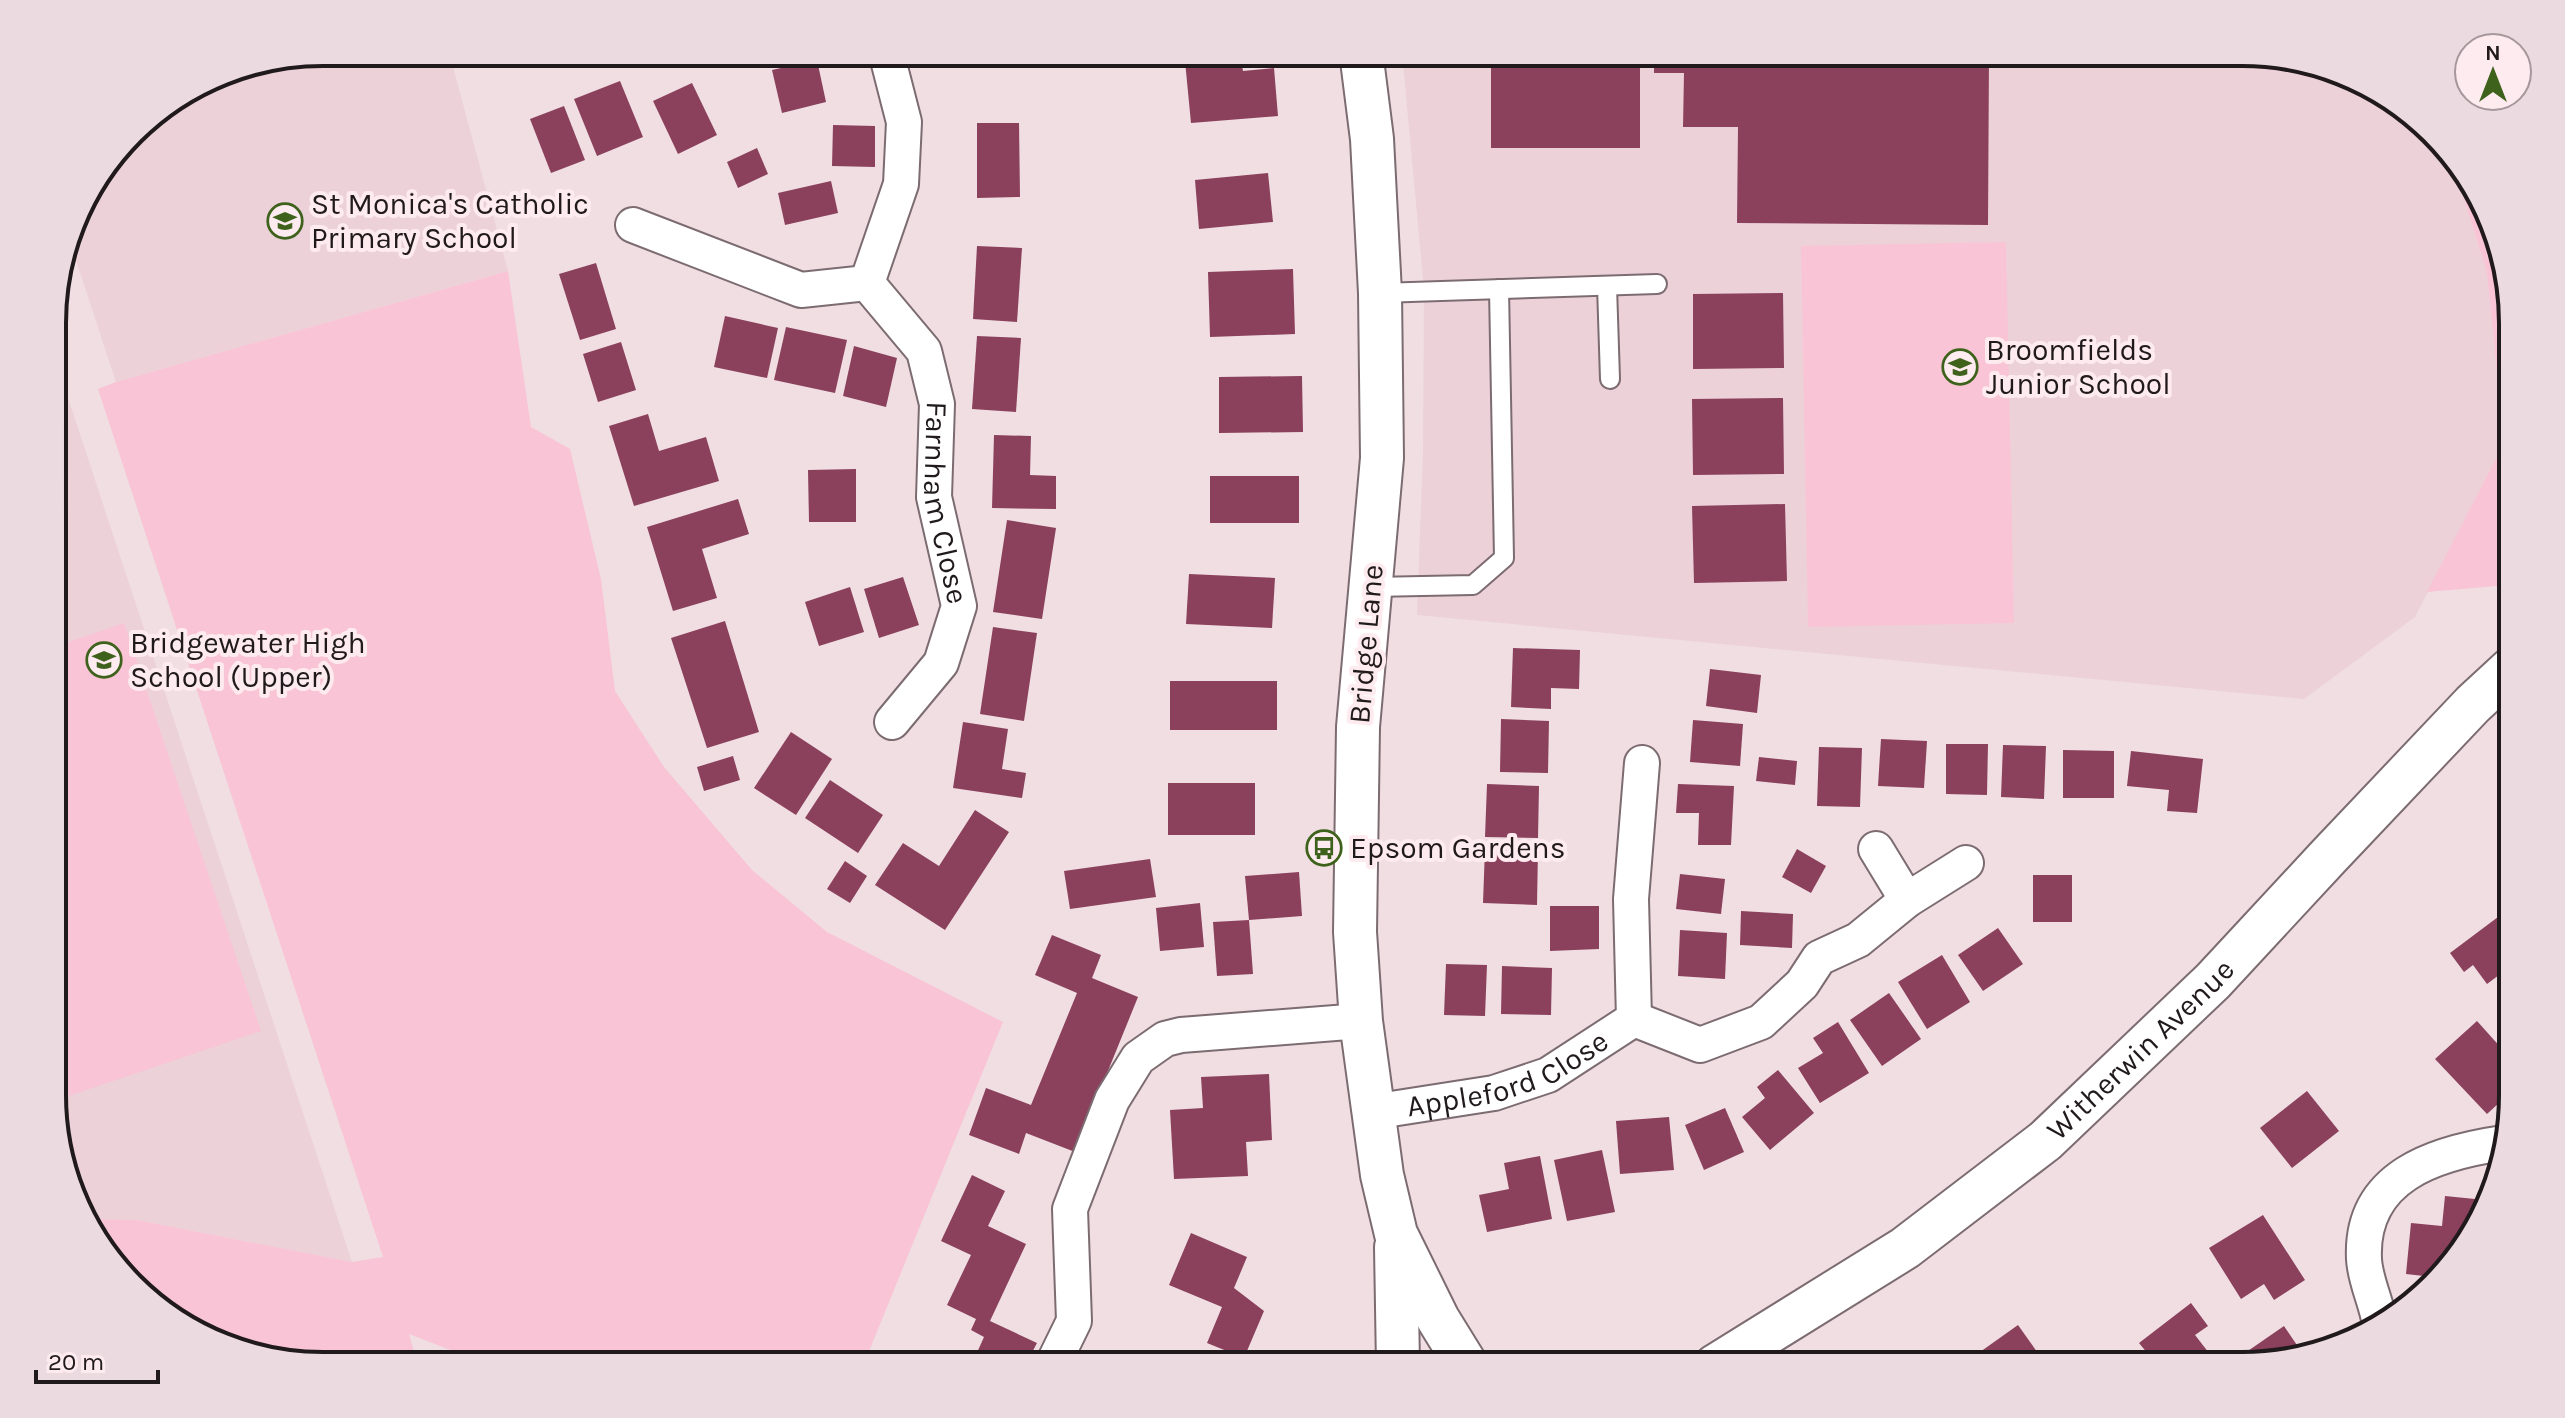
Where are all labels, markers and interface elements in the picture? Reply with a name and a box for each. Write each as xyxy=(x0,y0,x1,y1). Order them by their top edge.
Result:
north arrow xyxy=(2453,32,2533,112)
text: N xyxy=(2485,40,2501,66)
place label: St Monica's Catholic Primary School xyxy=(311,186,589,256)
school or university icon: St Monica's Catholic Primary School xyxy=(266,202,304,240)
place label: Broomfields Junior School xyxy=(1986,332,2171,402)
school or university icon: Broomfields Junior School xyxy=(1941,348,1979,386)
street label: Farnham Close xyxy=(916,401,976,607)
street label: Bridge Lane xyxy=(1341,563,1391,725)
place label: Bridgewater High School (Upper) xyxy=(130,625,366,695)
school or university icon: Bridgewater High School (Upper) xyxy=(85,641,123,679)
bus stop icon: Epsom Gardens xyxy=(1305,829,1343,867)
place label: Epsom Gardens xyxy=(1350,830,1565,866)
street label: Witherwin Avenue xyxy=(2039,952,2242,1148)
street label: Appleford Close xyxy=(1404,1023,1615,1124)
scale bar xyxy=(36,1334,158,1384)
text: 20 m xyxy=(48,1348,104,1376)

